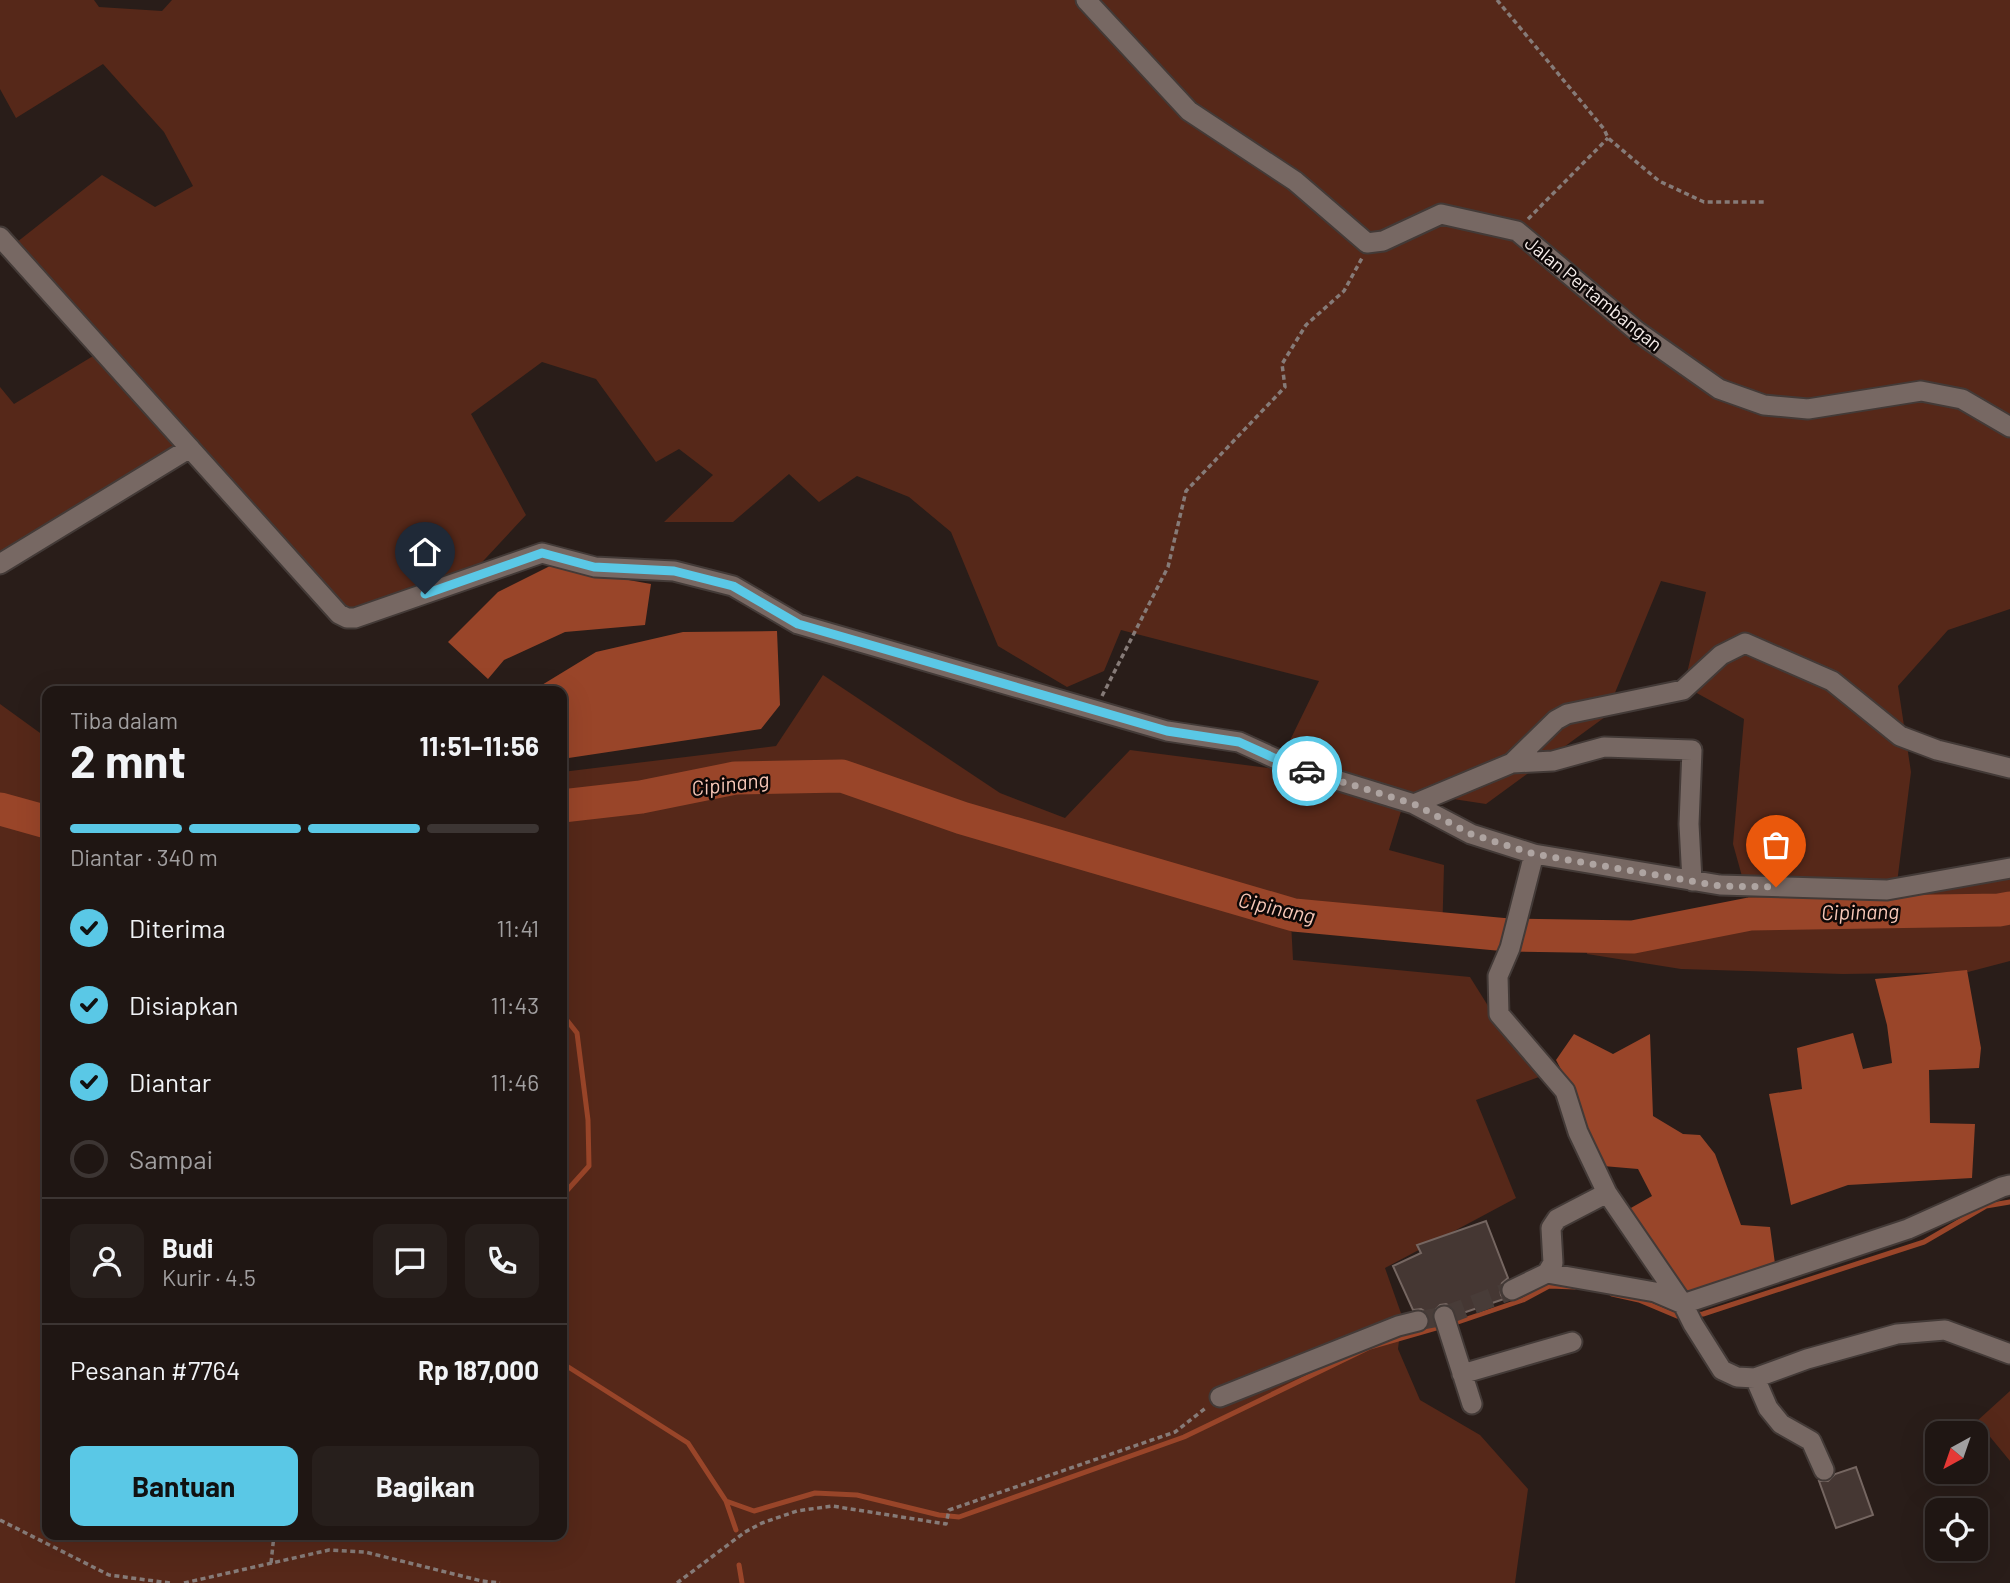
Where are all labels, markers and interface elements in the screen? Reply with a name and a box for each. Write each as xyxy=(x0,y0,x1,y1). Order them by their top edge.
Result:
street label: Jalan Pertambangan xyxy=(1521,231,1667,355)
pin xyxy=(395,522,455,594)
icon: home xyxy=(406,533,444,571)
text: Tiba dalam xyxy=(70,706,178,734)
text: 11:51–11:56 xyxy=(420,730,539,761)
text: 2 mnt xyxy=(70,732,186,787)
courier xyxy=(1272,736,1342,806)
icon: car xyxy=(1288,752,1326,790)
water label: Cipinang xyxy=(690,766,770,800)
pin xyxy=(1746,815,1806,887)
icon: bag xyxy=(1757,826,1795,864)
text: Diantar · 340 m xyxy=(70,843,218,871)
water label: Cipinang xyxy=(1236,886,1318,928)
water label: Cipinang xyxy=(1821,898,1899,924)
icon: check xyxy=(70,909,108,947)
text: Diterima xyxy=(129,912,226,943)
text: 11:41 xyxy=(496,914,539,942)
icon: check xyxy=(70,986,108,1024)
text: Disiapkan xyxy=(129,989,239,1020)
text: 11:43 xyxy=(491,991,539,1019)
icon: check xyxy=(70,1063,108,1101)
text: Diantar xyxy=(129,1066,211,1097)
text: 11:46 xyxy=(491,1068,539,1096)
text: Sampai xyxy=(129,1143,213,1174)
button: person xyxy=(70,1224,144,1298)
button: chat xyxy=(373,1224,447,1298)
button: phone xyxy=(465,1224,539,1298)
text: Budi xyxy=(162,1232,213,1263)
text: Kurir · 4.5 xyxy=(162,1263,256,1291)
text: Pesanan #7764 xyxy=(70,1354,240,1385)
text: Rp 187,000 xyxy=(418,1354,539,1385)
north arrow xyxy=(1925,1421,1988,1484)
map controls xyxy=(1925,1421,1988,1561)
button: Bantuan xyxy=(70,1446,298,1526)
button: Bagikan xyxy=(312,1446,539,1526)
button: locate xyxy=(1925,1498,1988,1561)

